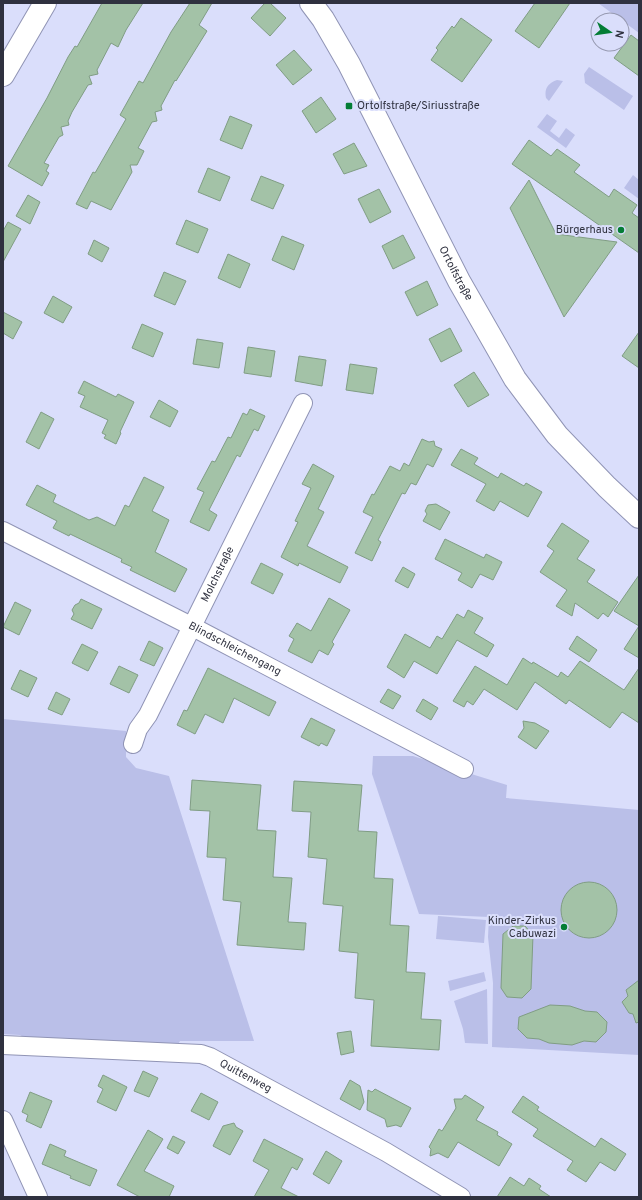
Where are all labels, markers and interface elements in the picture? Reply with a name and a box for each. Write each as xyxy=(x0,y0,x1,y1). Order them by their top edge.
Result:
north arrow xyxy=(590,12,630,52)
text: N xyxy=(611,29,626,39)
place label: Ortolfstraße/Siriusstraße xyxy=(357,99,480,113)
marker: Ortolfstraße/Siriusstraße xyxy=(344,101,354,111)
place label: Bürgerhaus xyxy=(556,223,613,237)
marker: Bürgerhaus xyxy=(616,225,626,235)
street label: Ortolfstraße xyxy=(436,244,476,303)
street label: Molchstraße xyxy=(198,544,238,605)
street label: Blindschleichengang xyxy=(186,619,284,679)
place label: Kinder-Zirkus Cabuwazi xyxy=(488,914,556,941)
marker: Kinder-Zirkus Cabuwazi xyxy=(559,922,569,932)
street label: Quittenweg xyxy=(217,1056,274,1096)

